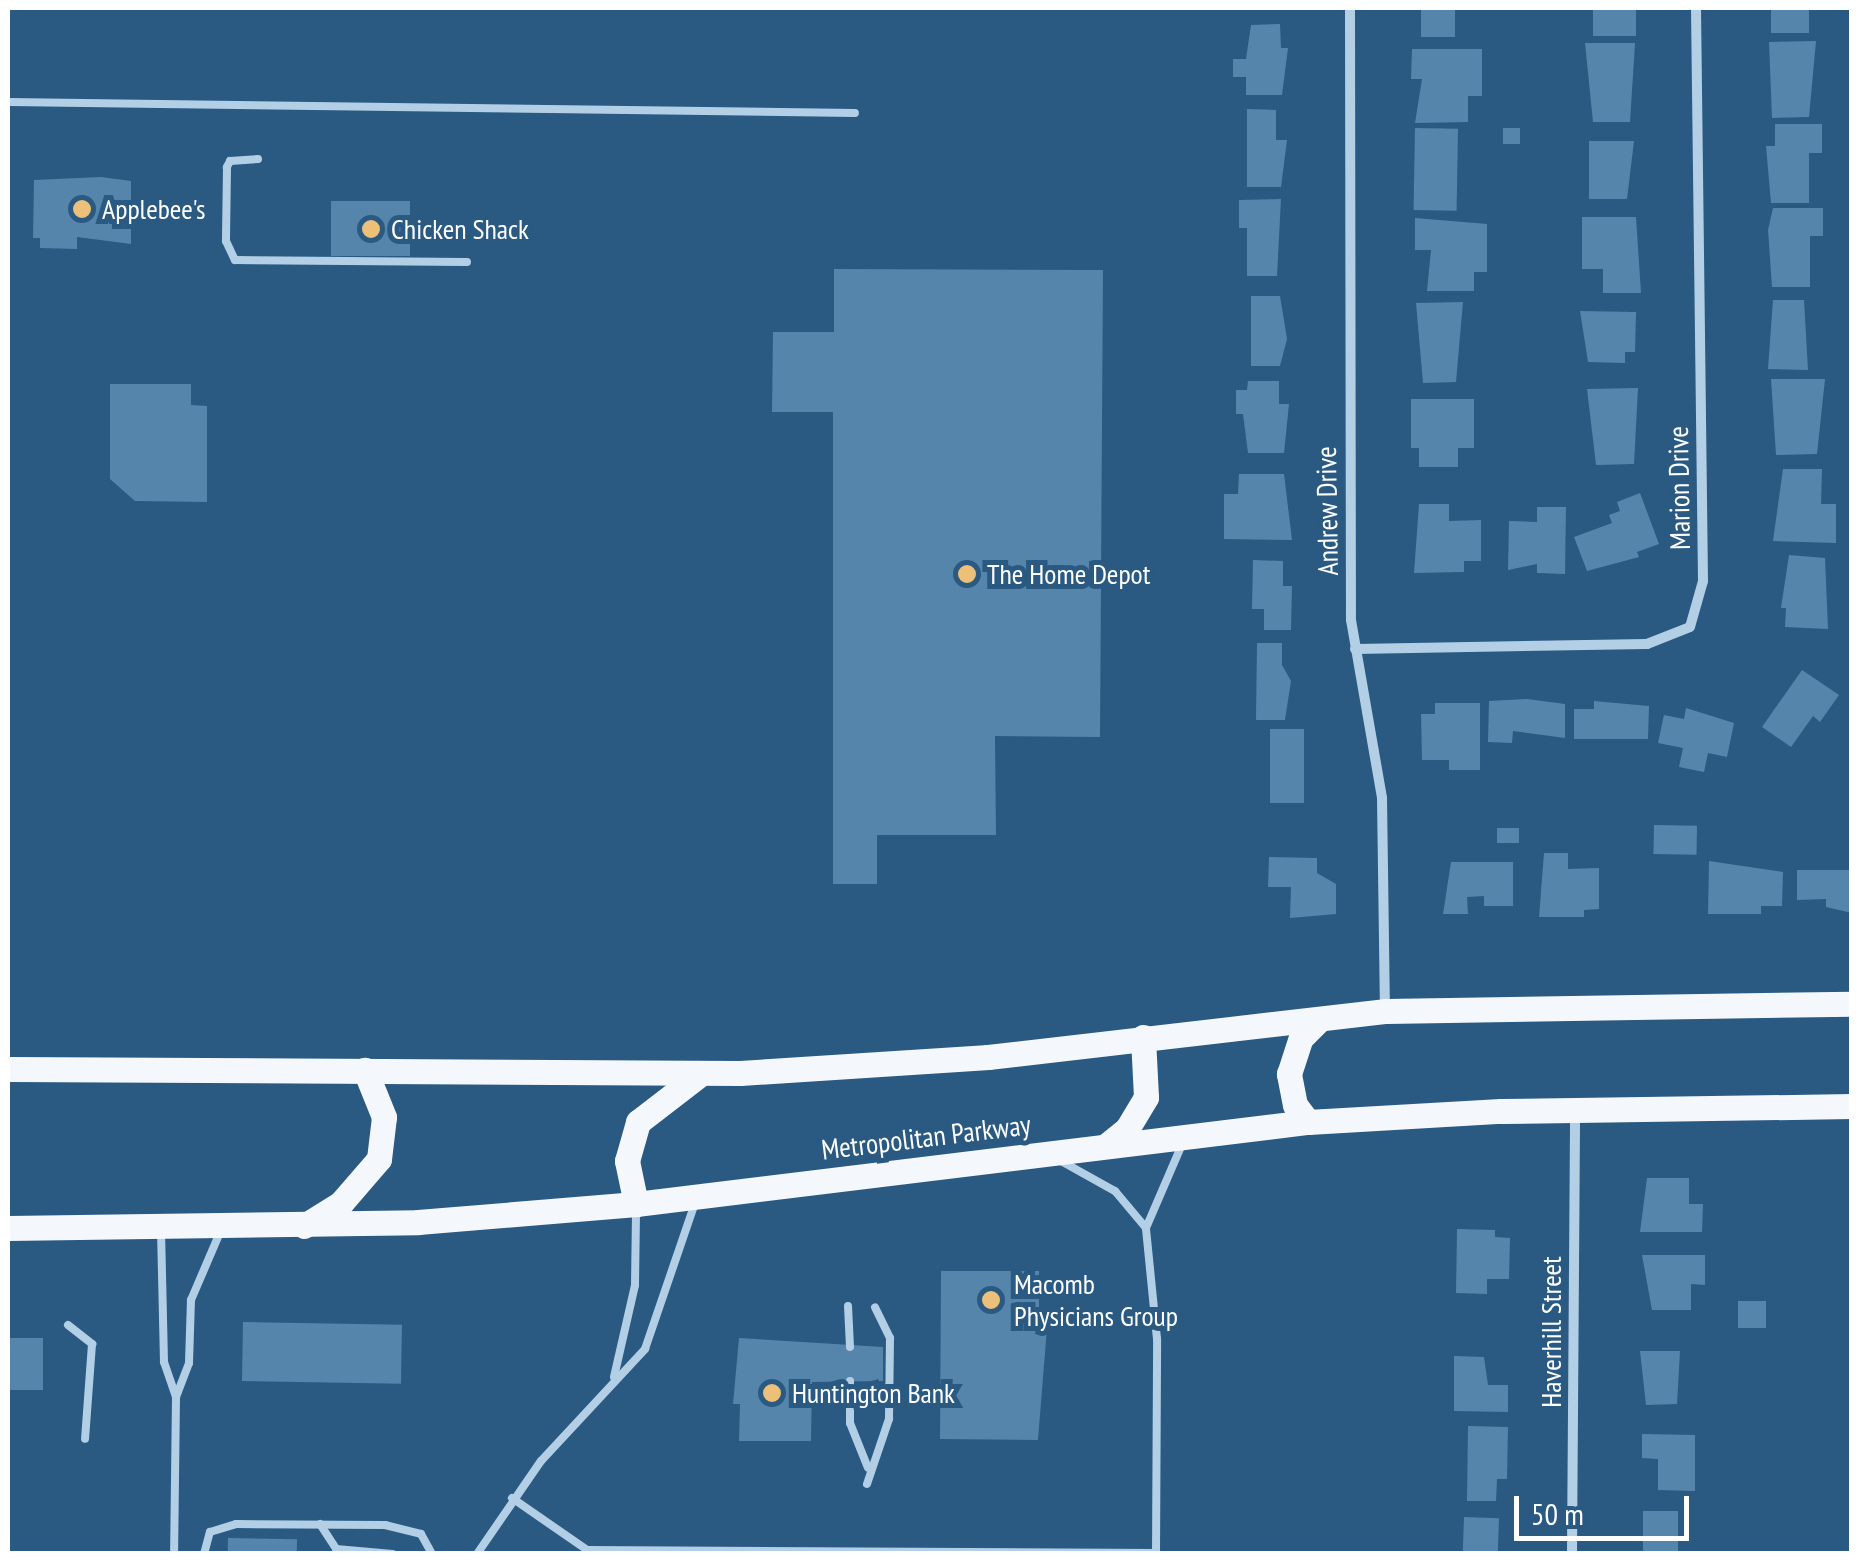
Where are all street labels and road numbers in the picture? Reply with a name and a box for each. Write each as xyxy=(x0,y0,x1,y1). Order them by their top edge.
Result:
street label: Marion Drive xyxy=(1661,426,1697,550)
street label: Andrew Drive xyxy=(1309,446,1345,576)
street label: Metropolitan Parkway xyxy=(819,1107,1033,1167)
street label: Haverhill Street xyxy=(1534,1256,1568,1408)

